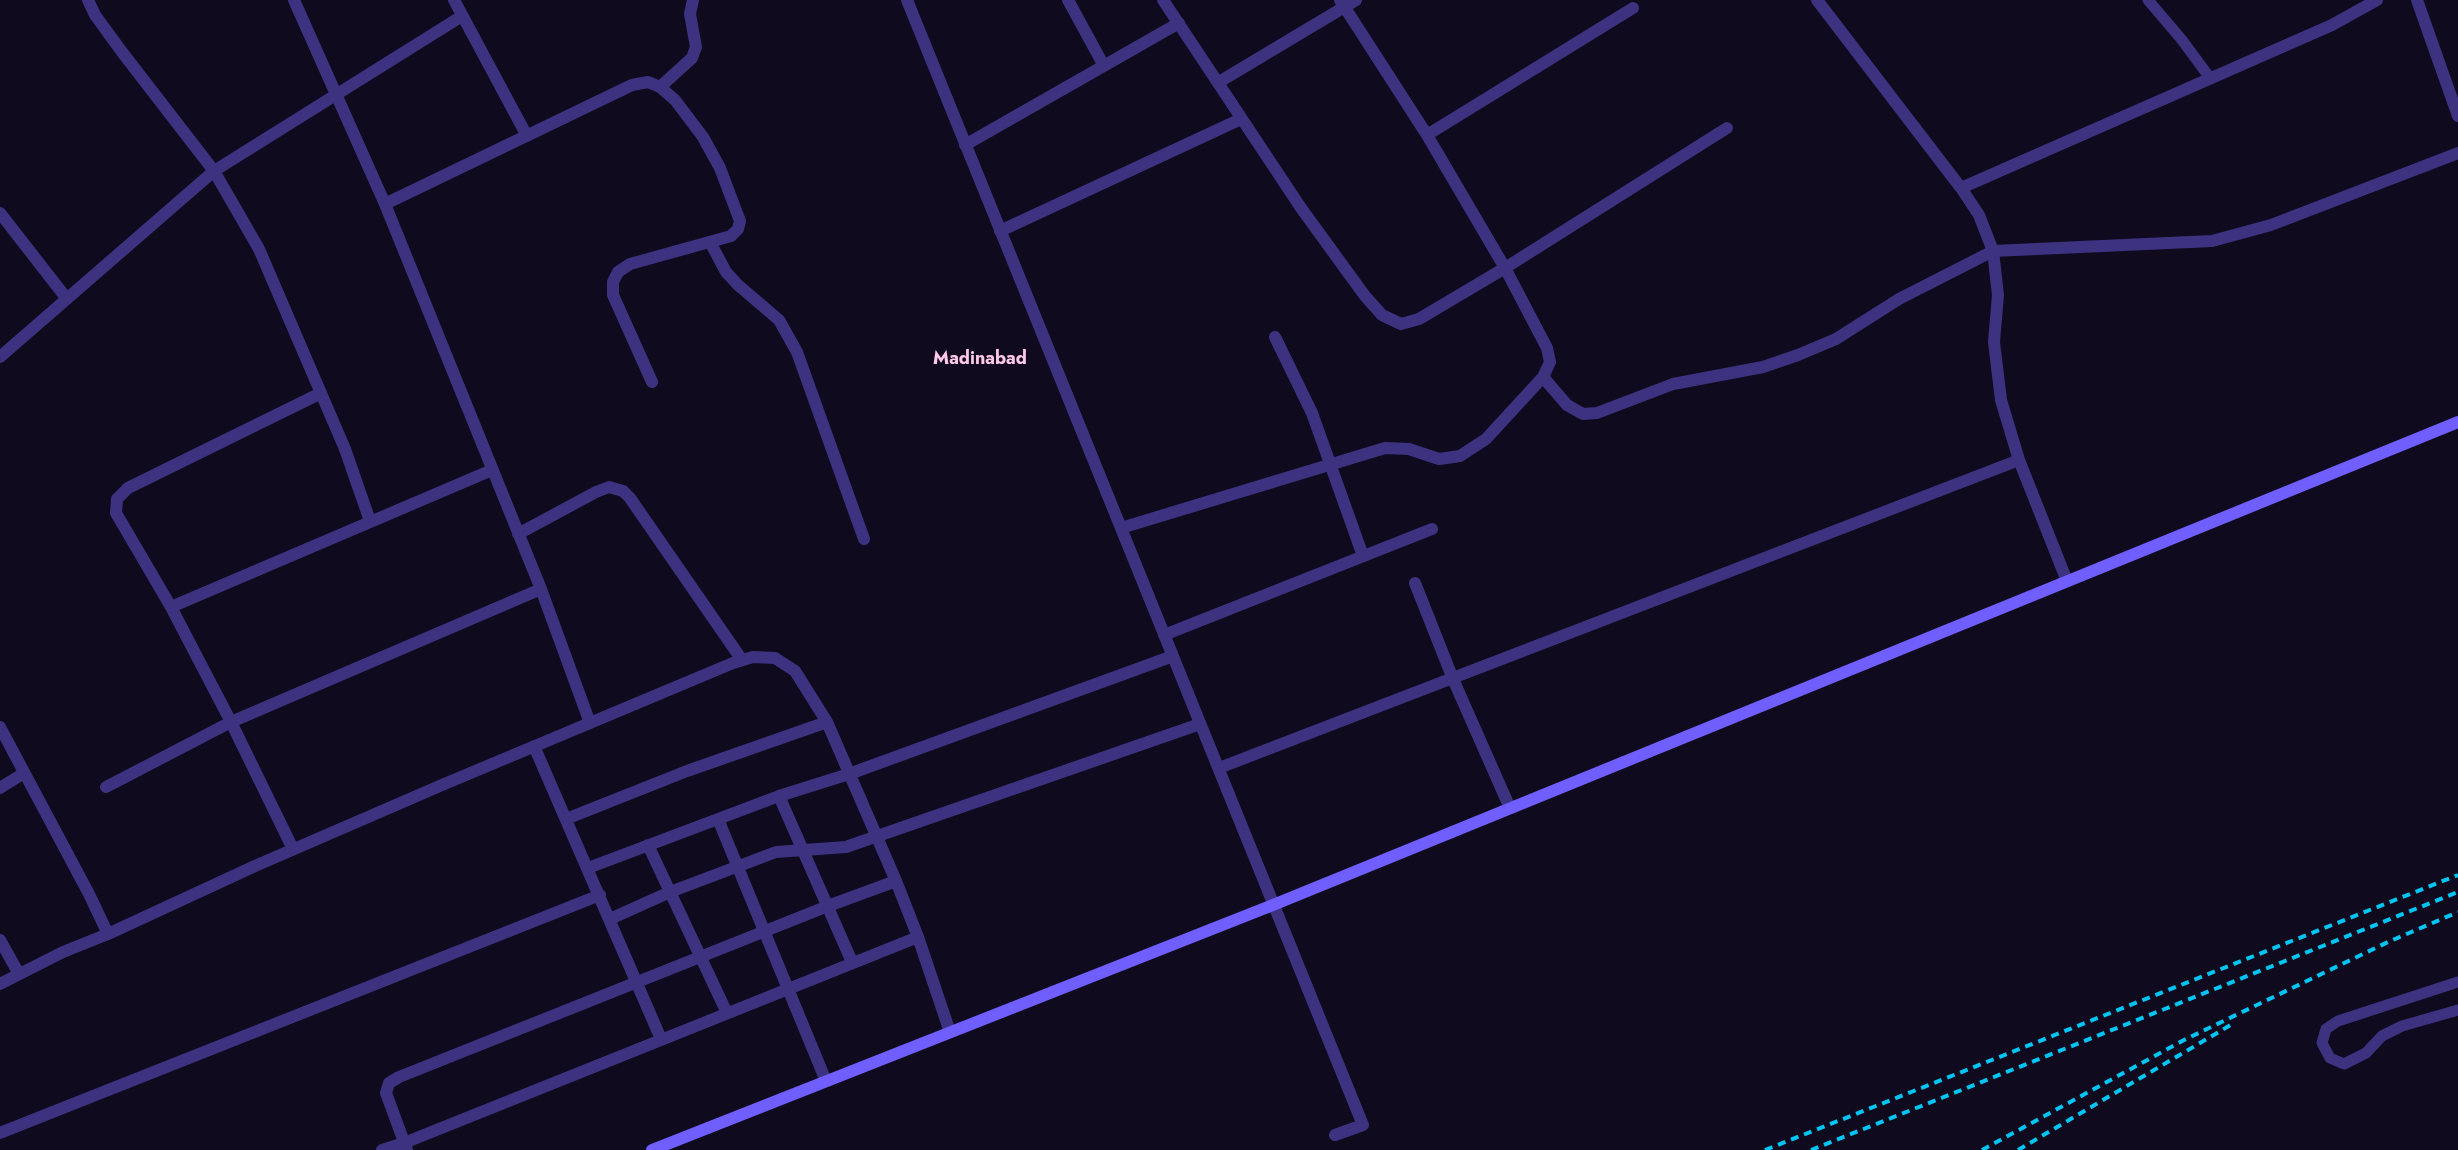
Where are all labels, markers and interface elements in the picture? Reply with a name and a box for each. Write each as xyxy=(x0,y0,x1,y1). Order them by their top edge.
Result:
district label: Madinabad xyxy=(933,349,1027,371)

